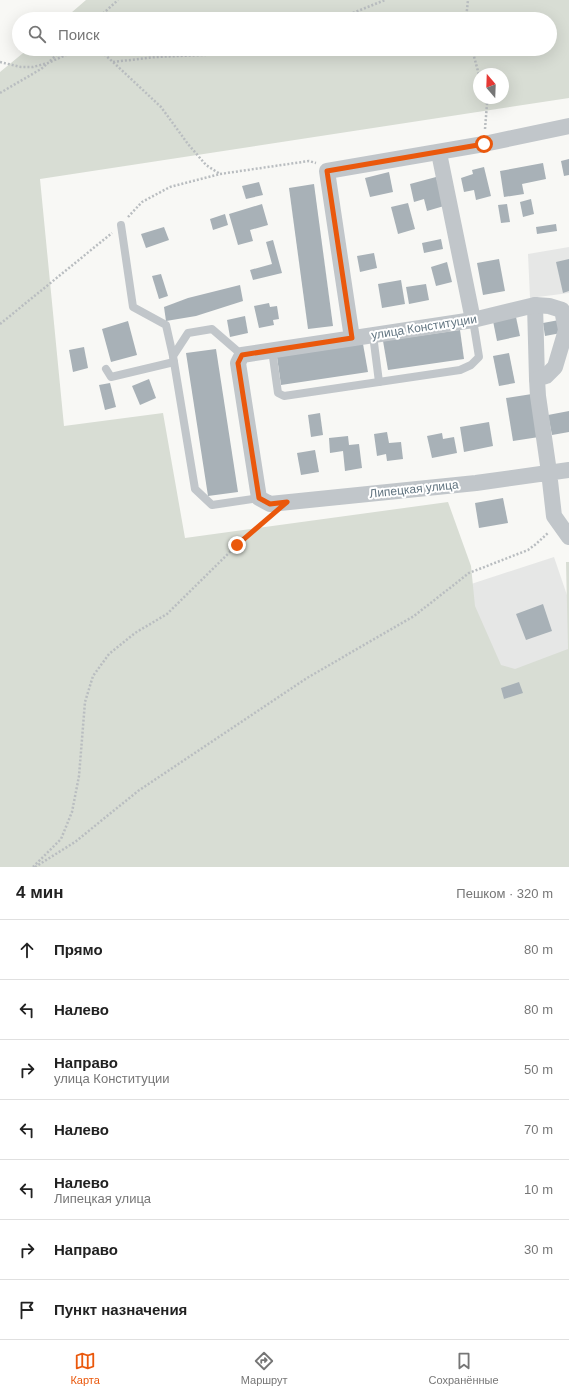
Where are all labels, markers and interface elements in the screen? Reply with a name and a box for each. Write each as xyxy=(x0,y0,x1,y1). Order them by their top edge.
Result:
search box xyxy=(12,12,557,56)
icon: search xyxy=(26,23,48,45)
text: Поиск xyxy=(58,26,100,43)
north arrow xyxy=(473,68,509,104)
route start xyxy=(475,135,493,153)
street label: улица Конституции xyxy=(370,312,478,342)
street label: Липецкая улица xyxy=(369,477,460,501)
route end xyxy=(228,536,246,554)
text: 4 мин xyxy=(16,883,63,902)
text: Пешком · 320 m xyxy=(456,886,553,901)
icon: ahead xyxy=(16,939,38,961)
text: Прямо xyxy=(54,941,103,958)
text: 80 m xyxy=(524,942,553,957)
icon: left xyxy=(16,999,38,1021)
text: Налево xyxy=(54,1001,109,1018)
text: 80 m xyxy=(524,1002,553,1017)
text: Направо xyxy=(54,1054,118,1071)
icon: right xyxy=(16,1059,38,1081)
text: 50 m xyxy=(524,1062,553,1077)
text: улица Конституции xyxy=(54,1071,170,1086)
icon: left xyxy=(16,1119,38,1141)
text: Налево xyxy=(54,1121,109,1138)
text: 70 m xyxy=(524,1122,553,1137)
text: Налево xyxy=(54,1174,109,1191)
icon: left xyxy=(16,1179,38,1201)
text: 10 m xyxy=(524,1182,553,1197)
text: Липецкая улица xyxy=(54,1191,151,1206)
icon: right xyxy=(16,1239,38,1261)
text: Направо xyxy=(54,1241,118,1258)
text: 30 m xyxy=(524,1242,553,1257)
icon: arrive xyxy=(16,1299,38,1321)
text: Пункт назначения xyxy=(54,1301,187,1318)
tab: Карта xyxy=(70,1350,100,1386)
tab: Маршрут xyxy=(241,1350,288,1386)
tab: Сохранённые xyxy=(429,1350,499,1386)

